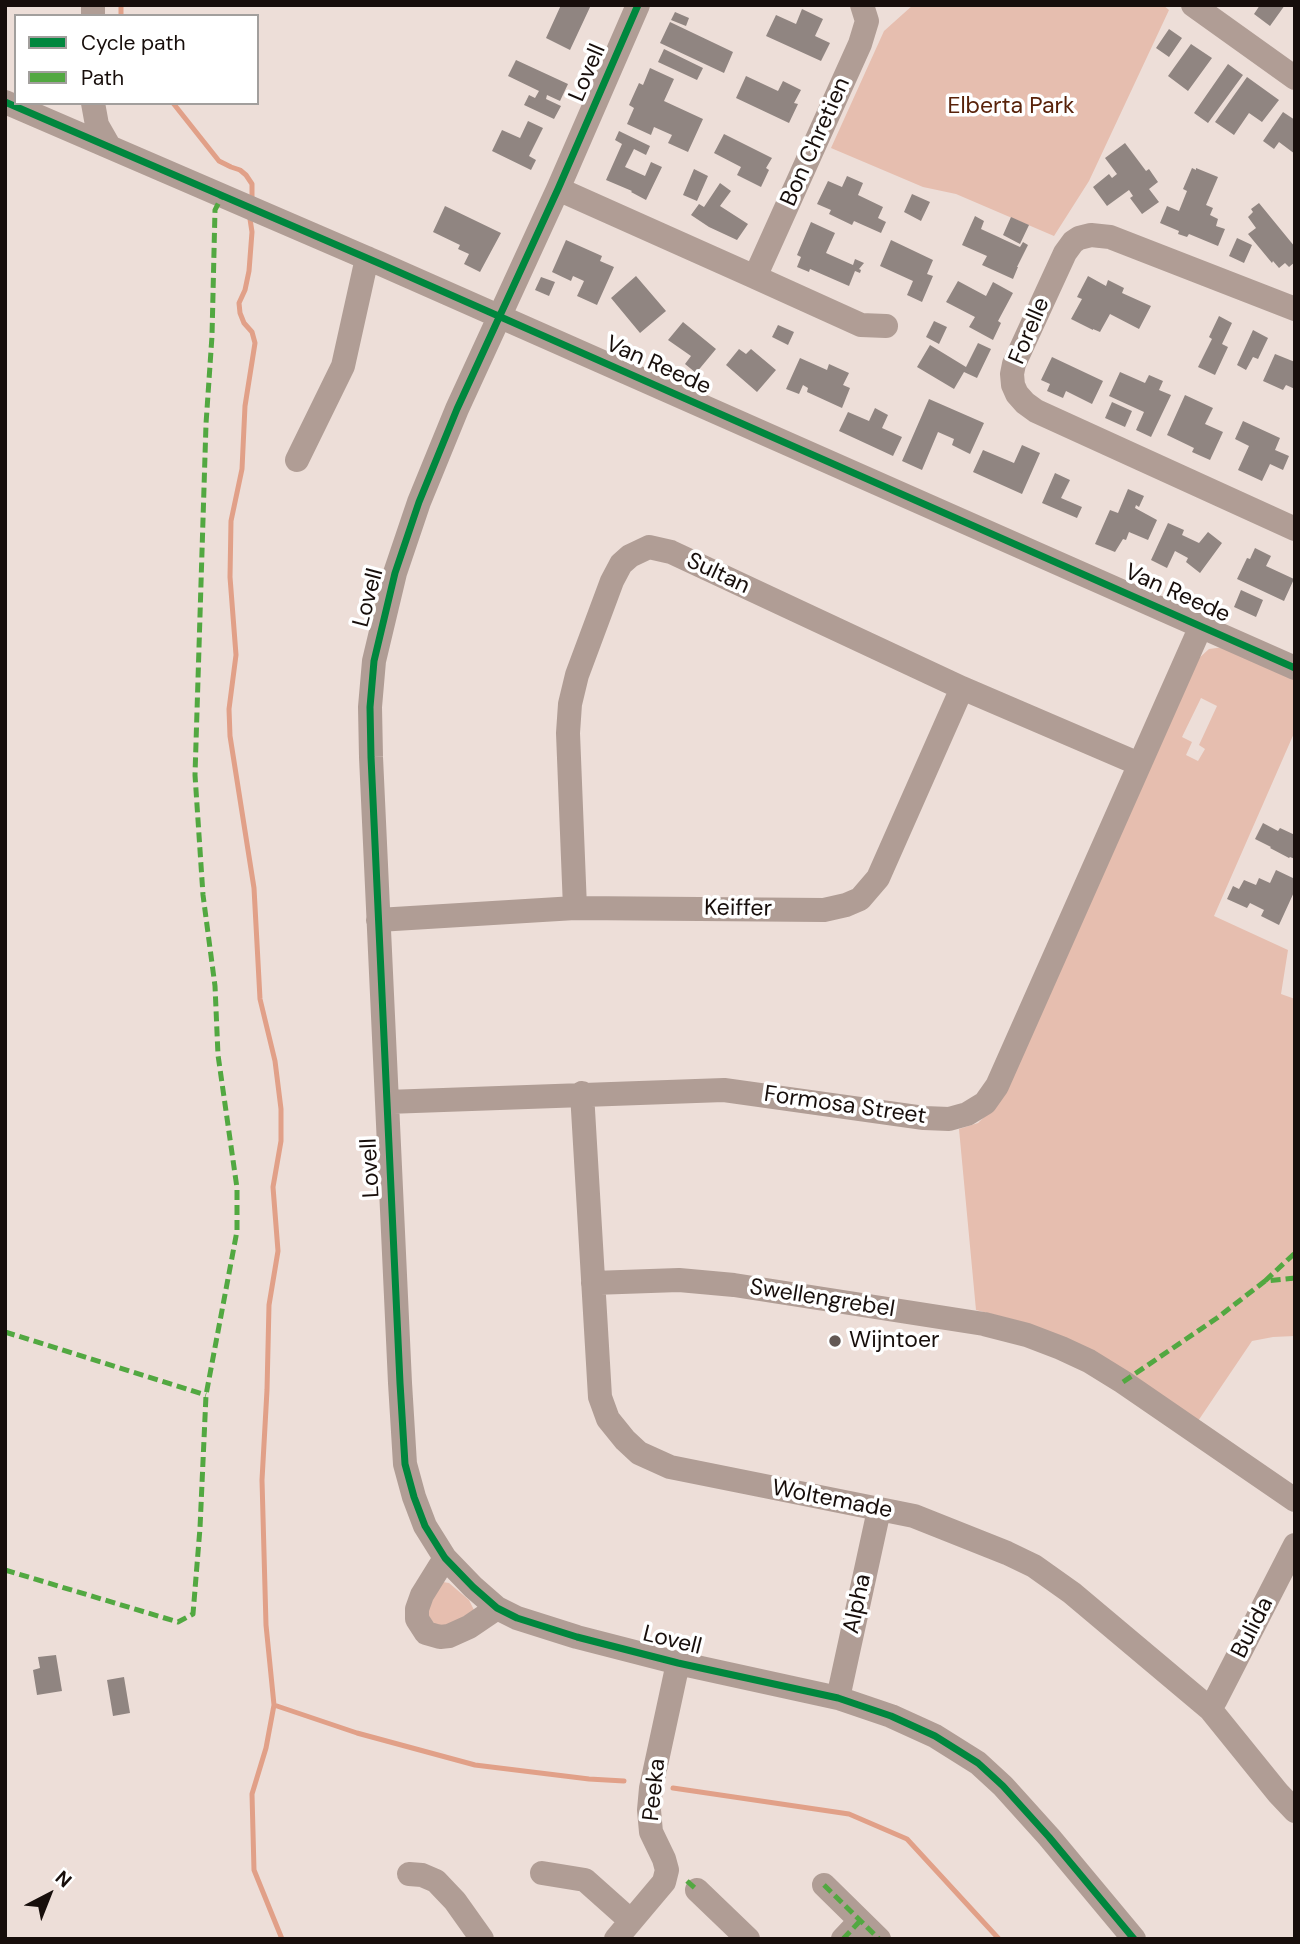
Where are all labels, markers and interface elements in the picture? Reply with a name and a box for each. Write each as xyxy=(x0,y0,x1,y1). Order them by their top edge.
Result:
legend xyxy=(14,14,259,105)
text: Cycle path xyxy=(81,29,186,57)
street label: Lovell xyxy=(564,40,612,106)
text: Path xyxy=(81,64,124,92)
street label: Bon Chretien xyxy=(775,73,857,211)
park label: Elberta Park xyxy=(947,93,1075,121)
street label: Forelle xyxy=(1004,293,1056,369)
street label: Van Reede xyxy=(601,331,715,401)
street label: Sultan xyxy=(682,547,754,601)
street label: Van Reede xyxy=(1120,559,1234,629)
street label: Lovell xyxy=(348,566,390,630)
street label: Keiffer xyxy=(704,895,772,923)
street label: Formosa Street xyxy=(762,1081,928,1131)
street label: Lovell xyxy=(356,1138,386,1198)
street label: Swellengrebel xyxy=(747,1274,897,1324)
place label: Wijntoer xyxy=(849,1327,939,1355)
marker: Wijntoer xyxy=(827,1333,843,1349)
street label: Woltemade xyxy=(769,1475,895,1525)
street label: Alpha xyxy=(838,1572,878,1636)
street label: Bulida xyxy=(1226,1593,1280,1663)
street label: Lovell xyxy=(640,1620,704,1662)
street label: Peeka xyxy=(638,1757,672,1823)
north arrow xyxy=(14,1860,84,1930)
text: N xyxy=(50,1865,77,1893)

